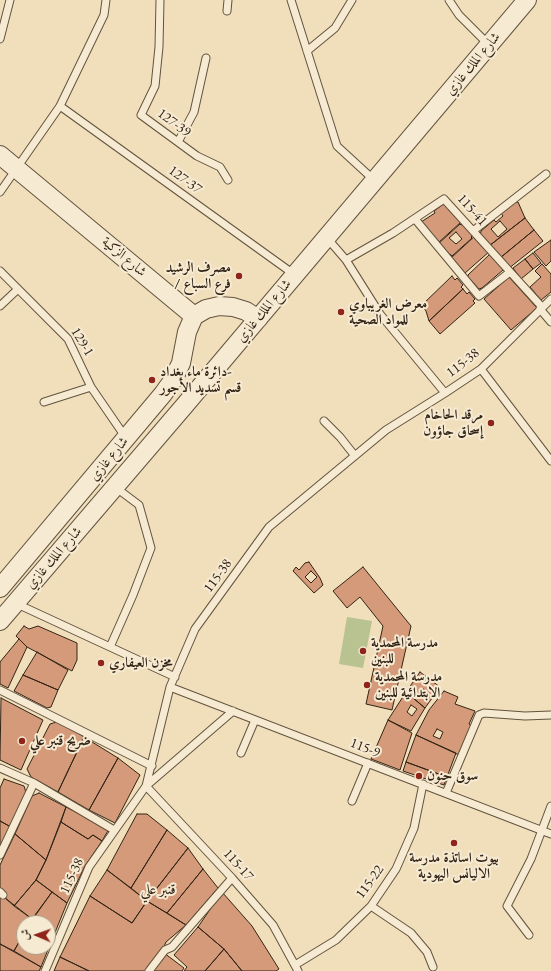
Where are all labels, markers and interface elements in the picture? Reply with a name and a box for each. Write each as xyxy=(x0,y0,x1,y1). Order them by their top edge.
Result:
street label: شارع الملك غازي xyxy=(442,29,504,99)
street label: 127-39 xyxy=(154,105,194,141)
street label: 127-37 xyxy=(165,162,205,198)
street label: 115-41 xyxy=(453,190,491,230)
street label: شارع الزكية xyxy=(98,233,150,281)
place label: مصرف الرشيد / فرع السباع xyxy=(165,260,231,292)
marker: مصرف الرشيد / فرع السباع xyxy=(234,271,244,281)
street label: شارع الملك غازي xyxy=(233,276,295,346)
place label: معرض الغريباوي للمواد الصحية xyxy=(349,296,427,328)
marker: معرض الغريباوي للمواد الصحية xyxy=(336,307,346,317)
street label: 129-1 xyxy=(67,325,97,359)
street label: 115-38 xyxy=(443,345,483,381)
place label: دائرة ماء بغداد- قسم تسديد الأجور xyxy=(160,364,241,396)
marker: دائرة ماء بغداد- قسم تسديد الأجور xyxy=(147,375,157,385)
place label: مرقد الحاخام إسحاق جاؤون xyxy=(423,407,483,440)
marker: مرقد الحاخام إسحاق جاؤون xyxy=(486,418,496,428)
street label: شارع غازي xyxy=(86,434,132,484)
street label: شارع الملك غازي xyxy=(22,523,86,593)
street label: 115-38 xyxy=(200,556,236,596)
place label: مدرسة المحمدية للبنين xyxy=(371,635,438,668)
marker: مدرسة المحمدية للبنين xyxy=(358,646,368,656)
place label: مخزن العيفاري xyxy=(109,655,172,671)
marker: مخزن العيفاري xyxy=(96,658,106,668)
place label: مدرسة المحمدية الابتدائية للبنين xyxy=(375,669,442,702)
marker: مدرسة المحمدية الابتدائية للبنين xyxy=(362,680,372,690)
place label: ضريح قنبر علي xyxy=(30,733,91,749)
street label: 115-9 xyxy=(348,735,382,761)
marker: ضريح قنبر علي xyxy=(17,736,27,746)
place label: سوق حنون xyxy=(427,768,478,784)
marker: سوق حنون xyxy=(414,771,424,781)
marker: بيوت اساتذة مدرسة الاليانس اليهودية xyxy=(449,838,459,848)
street label: 115-17 xyxy=(219,845,257,885)
place label: بيوت اساتذة مدرسة الاليانس اليهودية xyxy=(409,850,499,882)
street label: 115-38 xyxy=(56,855,88,897)
street label: 115-22 xyxy=(352,862,388,902)
district label: قنبر علي xyxy=(140,881,176,899)
north arrow xyxy=(16,915,56,955)
text: ش xyxy=(18,929,32,940)

